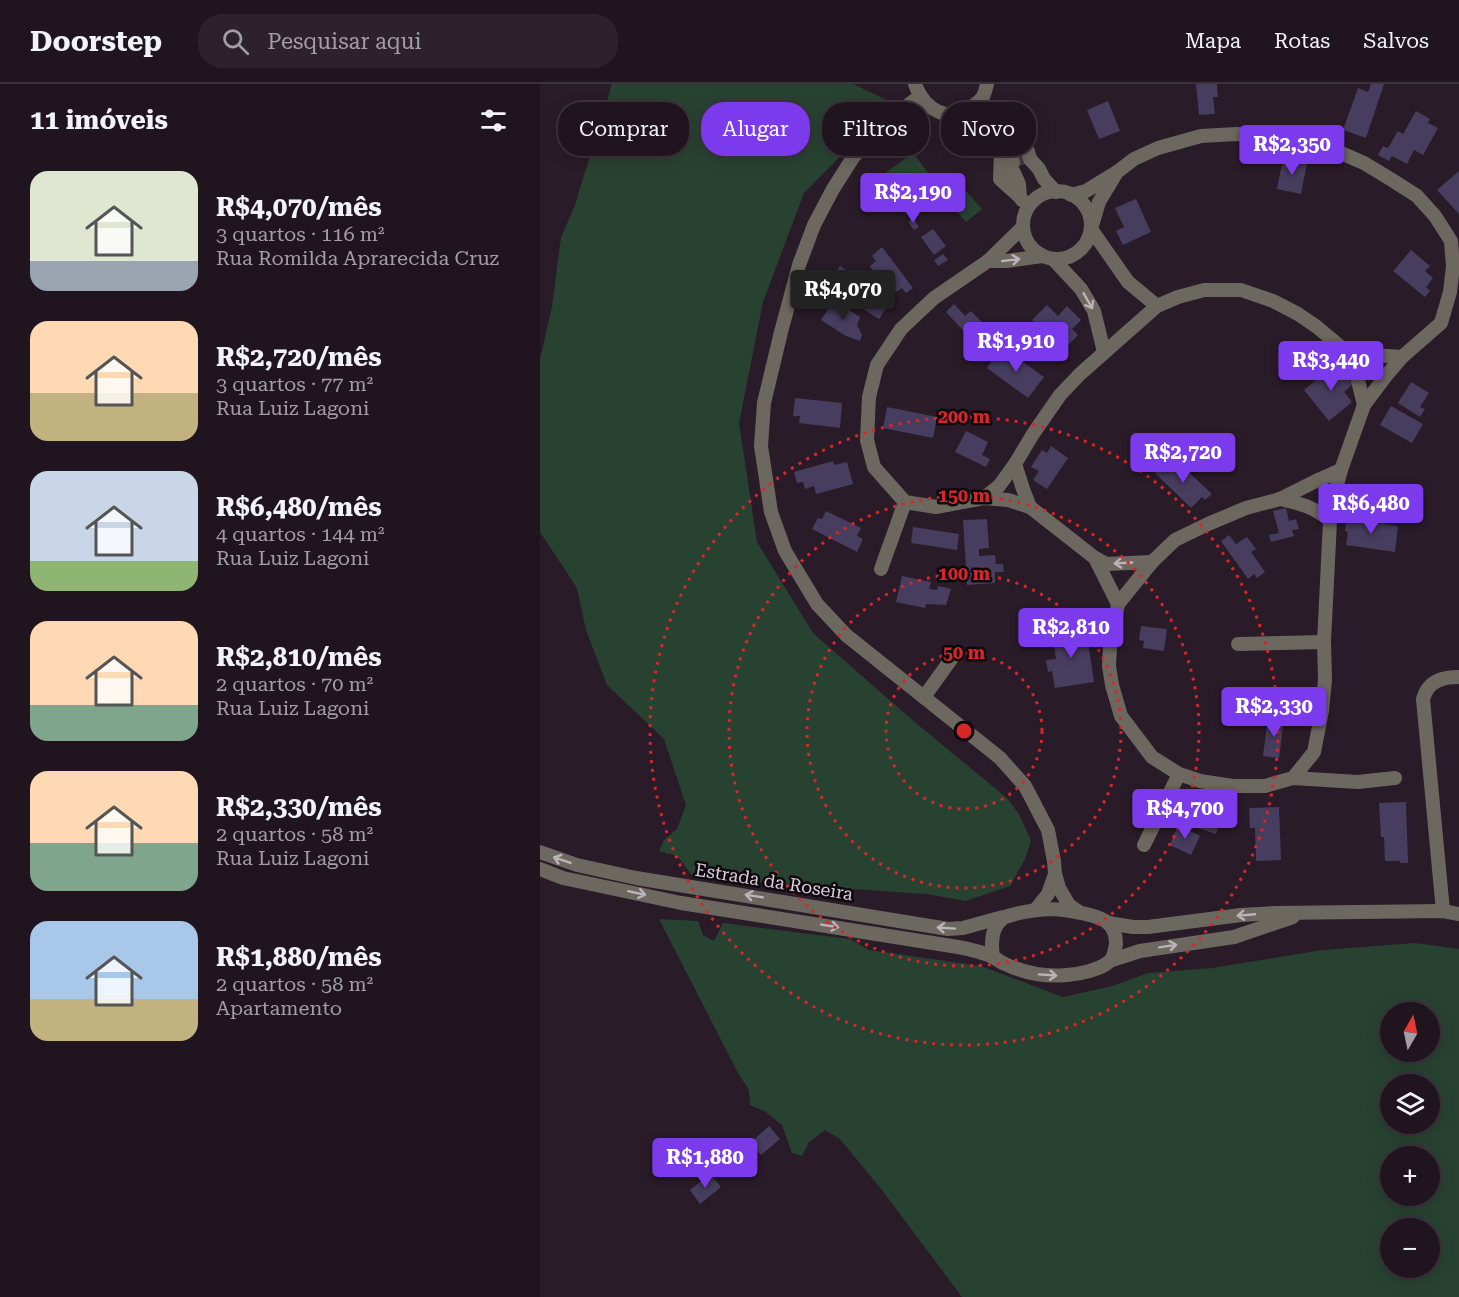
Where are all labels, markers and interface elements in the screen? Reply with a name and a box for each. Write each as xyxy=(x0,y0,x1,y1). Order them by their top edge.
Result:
search box xyxy=(198,14,618,68)
text: Doorstep xyxy=(30,25,162,58)
icon: search xyxy=(219,25,252,58)
text: Pesquisar aqui xyxy=(267,29,421,54)
text: Mapa xyxy=(1185,29,1241,53)
text: Rotas xyxy=(1274,29,1330,53)
text: Salvos xyxy=(1363,29,1429,53)
chip: Comprar xyxy=(558,102,689,156)
chip: Alugar xyxy=(701,102,810,156)
chip: Filtros xyxy=(822,102,929,156)
chip: Novo xyxy=(941,102,1036,156)
icon: filters xyxy=(477,104,510,137)
text: 11 imóveis xyxy=(30,105,168,135)
pin: R$2,350 xyxy=(1237,125,1347,176)
text: R$2,350 xyxy=(1253,132,1331,156)
pin: R$2,190 xyxy=(858,173,968,224)
text: R$2,190 xyxy=(874,180,952,204)
text: R$4,070/mês xyxy=(216,192,382,222)
icon: home xyxy=(78,195,150,267)
text: 3 quartos · 116 m² xyxy=(216,222,384,246)
text: Rua Romilda Aprarecida Cruz xyxy=(216,246,499,270)
one-way arrow xyxy=(1001,254,1021,265)
pin: R$4,070 xyxy=(788,270,898,321)
text: R$4,070 xyxy=(804,277,882,301)
one-way arrow xyxy=(1082,292,1094,309)
pin: R$1,910 xyxy=(961,322,1071,373)
text: R$1,910 xyxy=(977,329,1055,353)
pin: R$3,440 xyxy=(1276,341,1386,392)
text: R$2,720/mês xyxy=(216,342,382,372)
icon: home xyxy=(78,345,150,417)
text: R$3,440 xyxy=(1292,348,1370,372)
text: 3 quartos · 77 m² xyxy=(216,372,373,396)
text: Rua Luiz Lagoni xyxy=(216,396,369,420)
text: 200 m xyxy=(938,406,991,427)
pin: R$2,720 xyxy=(1128,433,1238,484)
text: R$2,720 xyxy=(1144,440,1222,464)
pin: R$6,480 xyxy=(1316,484,1426,535)
text: 150 m xyxy=(938,485,991,506)
text: R$6,480 xyxy=(1332,491,1410,515)
text: R$6,480/mês xyxy=(216,492,382,522)
icon: home xyxy=(78,495,150,567)
text: 4 quartos · 144 m² xyxy=(216,522,384,546)
text: Rua Luiz Lagoni xyxy=(216,546,369,570)
one-way arrow xyxy=(1113,558,1133,569)
text: 100 m xyxy=(938,563,991,584)
pin: R$2,810 xyxy=(1016,608,1126,659)
text: R$2,810 xyxy=(1032,615,1110,639)
text: R$2,810/mês xyxy=(216,642,382,672)
text: 50 m xyxy=(943,642,986,663)
icon: home xyxy=(78,645,150,717)
text: 2 quartos · 70 m² xyxy=(216,672,373,696)
pin: R$2,330 xyxy=(1219,687,1329,738)
text: R$2,330 xyxy=(1235,694,1313,718)
text: Rua Luiz Lagoni xyxy=(216,696,369,720)
centre of rings xyxy=(954,721,974,741)
pin: R$4,700 xyxy=(1130,789,1240,840)
text: R$2,330/mês xyxy=(216,792,382,822)
icon: home xyxy=(78,795,150,867)
text: R$4,700 xyxy=(1146,796,1224,820)
text: 2 quartos · 58 m² xyxy=(216,822,373,846)
text: Rua Luiz Lagoni xyxy=(216,846,369,870)
one-way arrow xyxy=(553,854,572,865)
street label: Estrada da Roseira xyxy=(694,859,855,904)
one-way arrow xyxy=(628,888,647,900)
one-way arrow xyxy=(744,891,764,902)
one-way arrow xyxy=(1236,910,1256,921)
one-way arrow xyxy=(819,921,839,932)
one-way arrow xyxy=(937,922,956,933)
one-way arrow xyxy=(1158,941,1178,952)
text: R$1,880/mês xyxy=(216,942,382,972)
icon: home xyxy=(78,945,150,1017)
one-way arrow xyxy=(1037,969,1057,980)
text: 2 quartos · 58 m² xyxy=(216,972,373,996)
text: Apartamento xyxy=(216,996,342,1020)
north arrow xyxy=(1380,1002,1440,1062)
map controls xyxy=(1380,1002,1440,1278)
button: layers xyxy=(1380,1074,1440,1134)
pin: R$1,880 xyxy=(650,1138,760,1189)
text: R$1,880 xyxy=(666,1145,744,1169)
button: + xyxy=(1380,1146,1440,1206)
button: − xyxy=(1380,1218,1440,1278)

